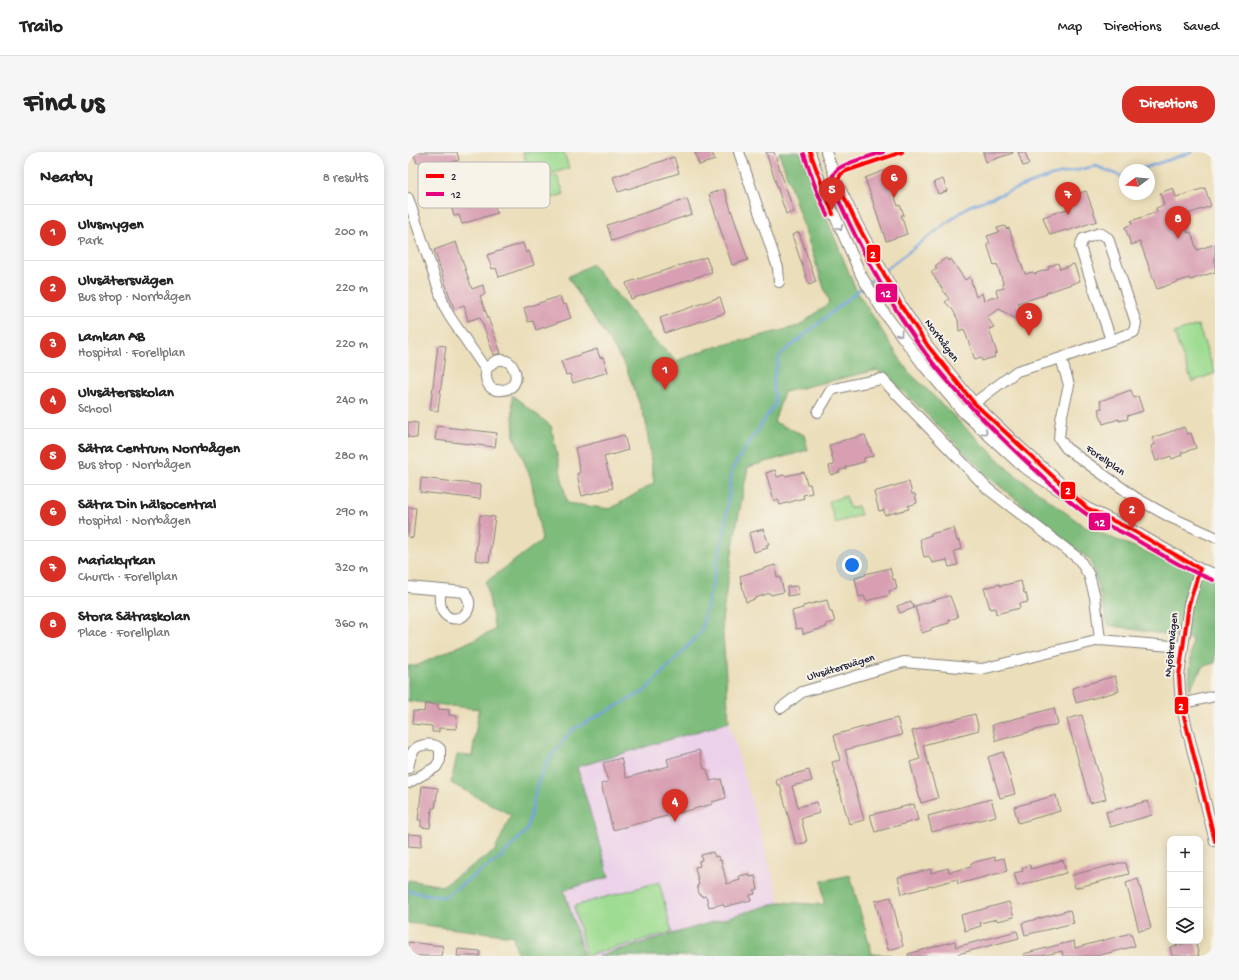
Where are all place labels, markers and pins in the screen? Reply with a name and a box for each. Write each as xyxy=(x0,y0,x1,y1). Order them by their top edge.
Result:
pin: 6 xyxy=(881,165,907,198)
pin: 5 xyxy=(819,177,845,210)
pin: 7 xyxy=(1055,182,1081,215)
pin: 8 xyxy=(1165,206,1191,239)
pin: 3 xyxy=(1016,303,1042,336)
pin: 1 xyxy=(652,357,678,390)
pin: 2 xyxy=(1119,497,1145,530)
pin: 4 xyxy=(662,789,688,822)

